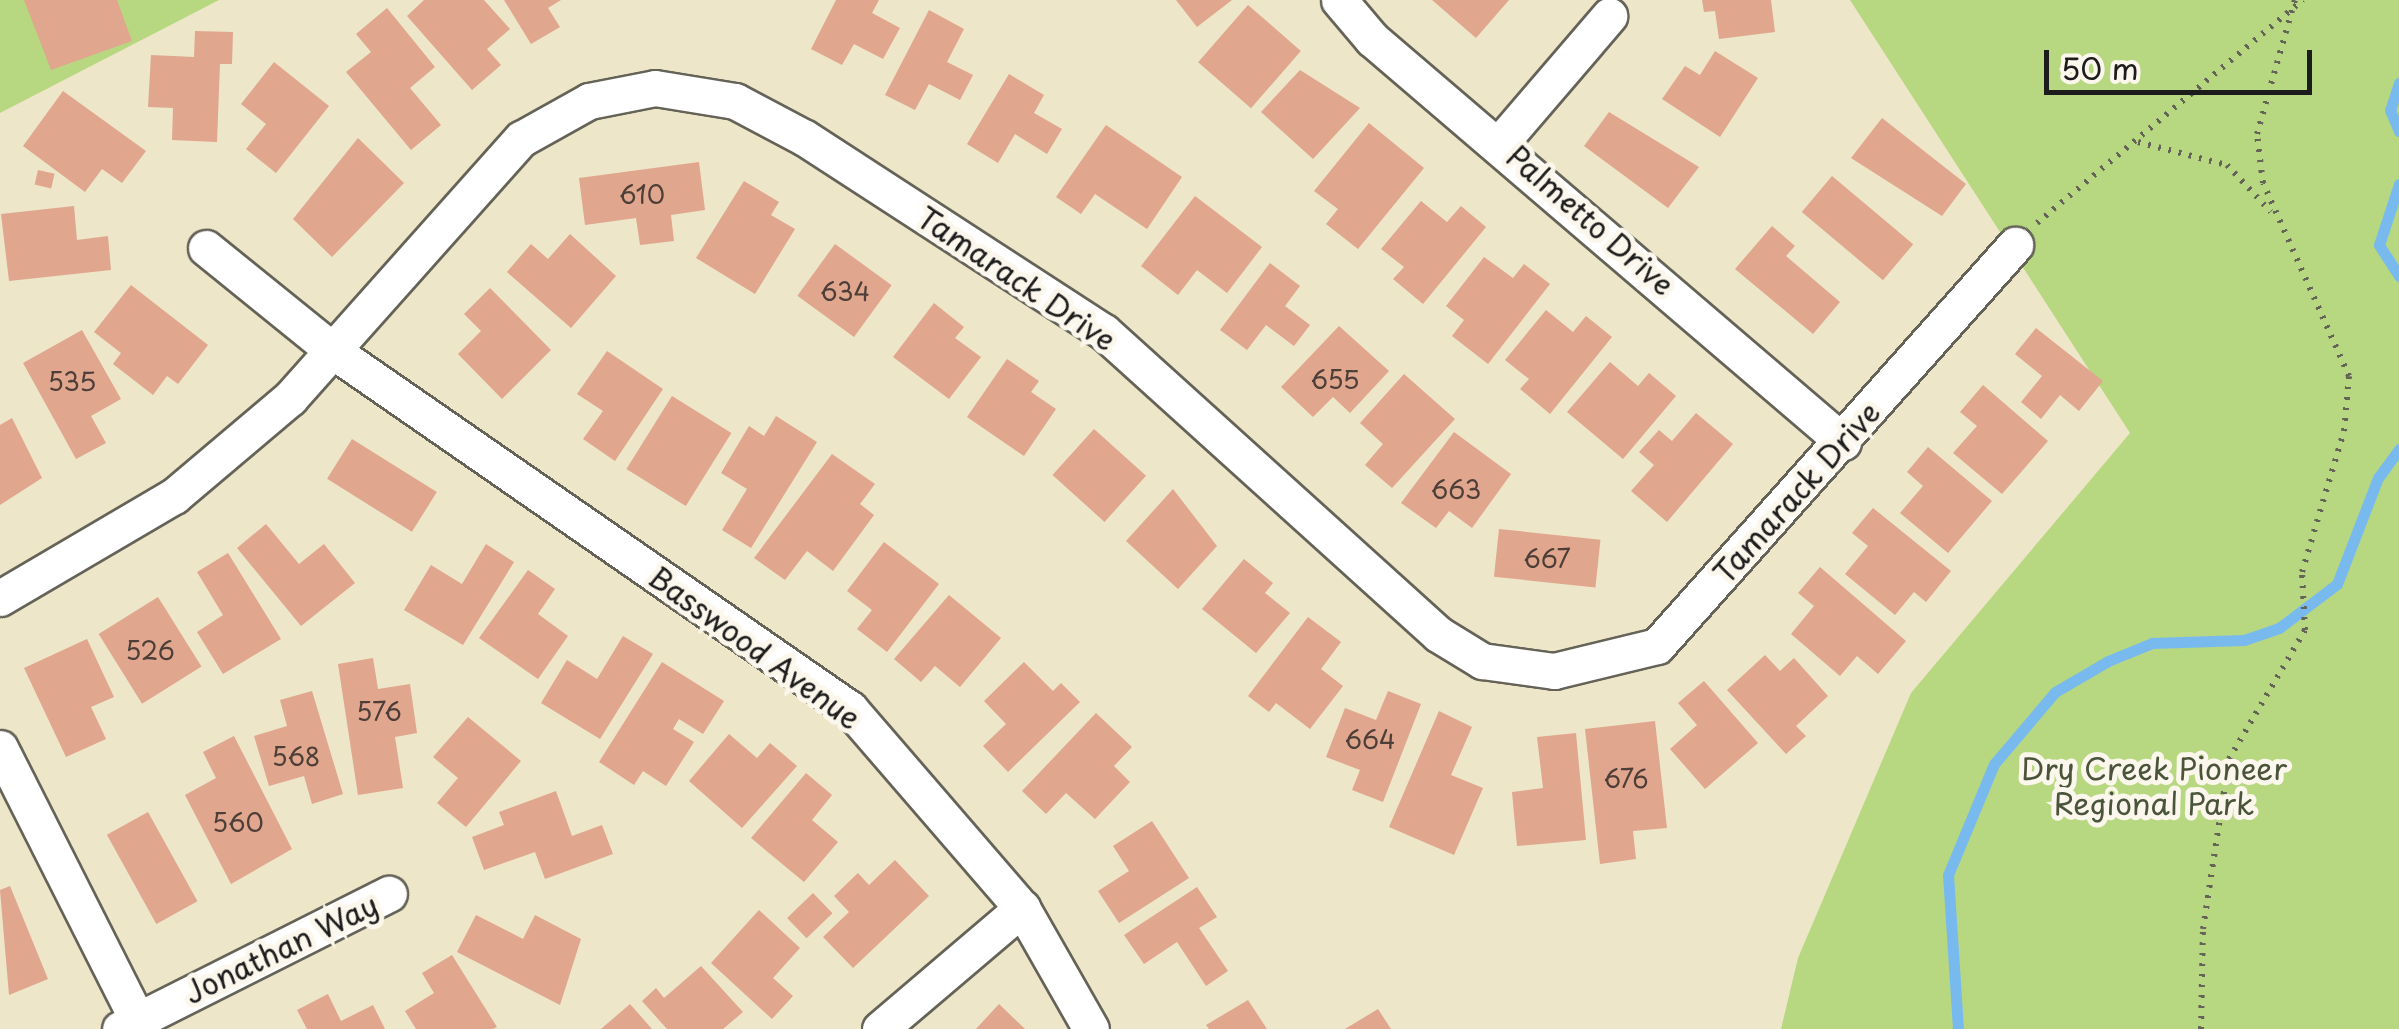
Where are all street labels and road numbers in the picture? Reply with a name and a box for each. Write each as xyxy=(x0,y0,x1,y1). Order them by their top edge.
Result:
street label: Palmetto Drive xyxy=(1499,137,1683,303)
street label: Tamarack Drive xyxy=(910,198,1124,358)
street label: Tamarack Drive xyxy=(1704,393,1888,591)
street label: Basswood Avenue xyxy=(642,558,868,736)
street label: Jonathan Way xyxy=(178,886,384,1010)

